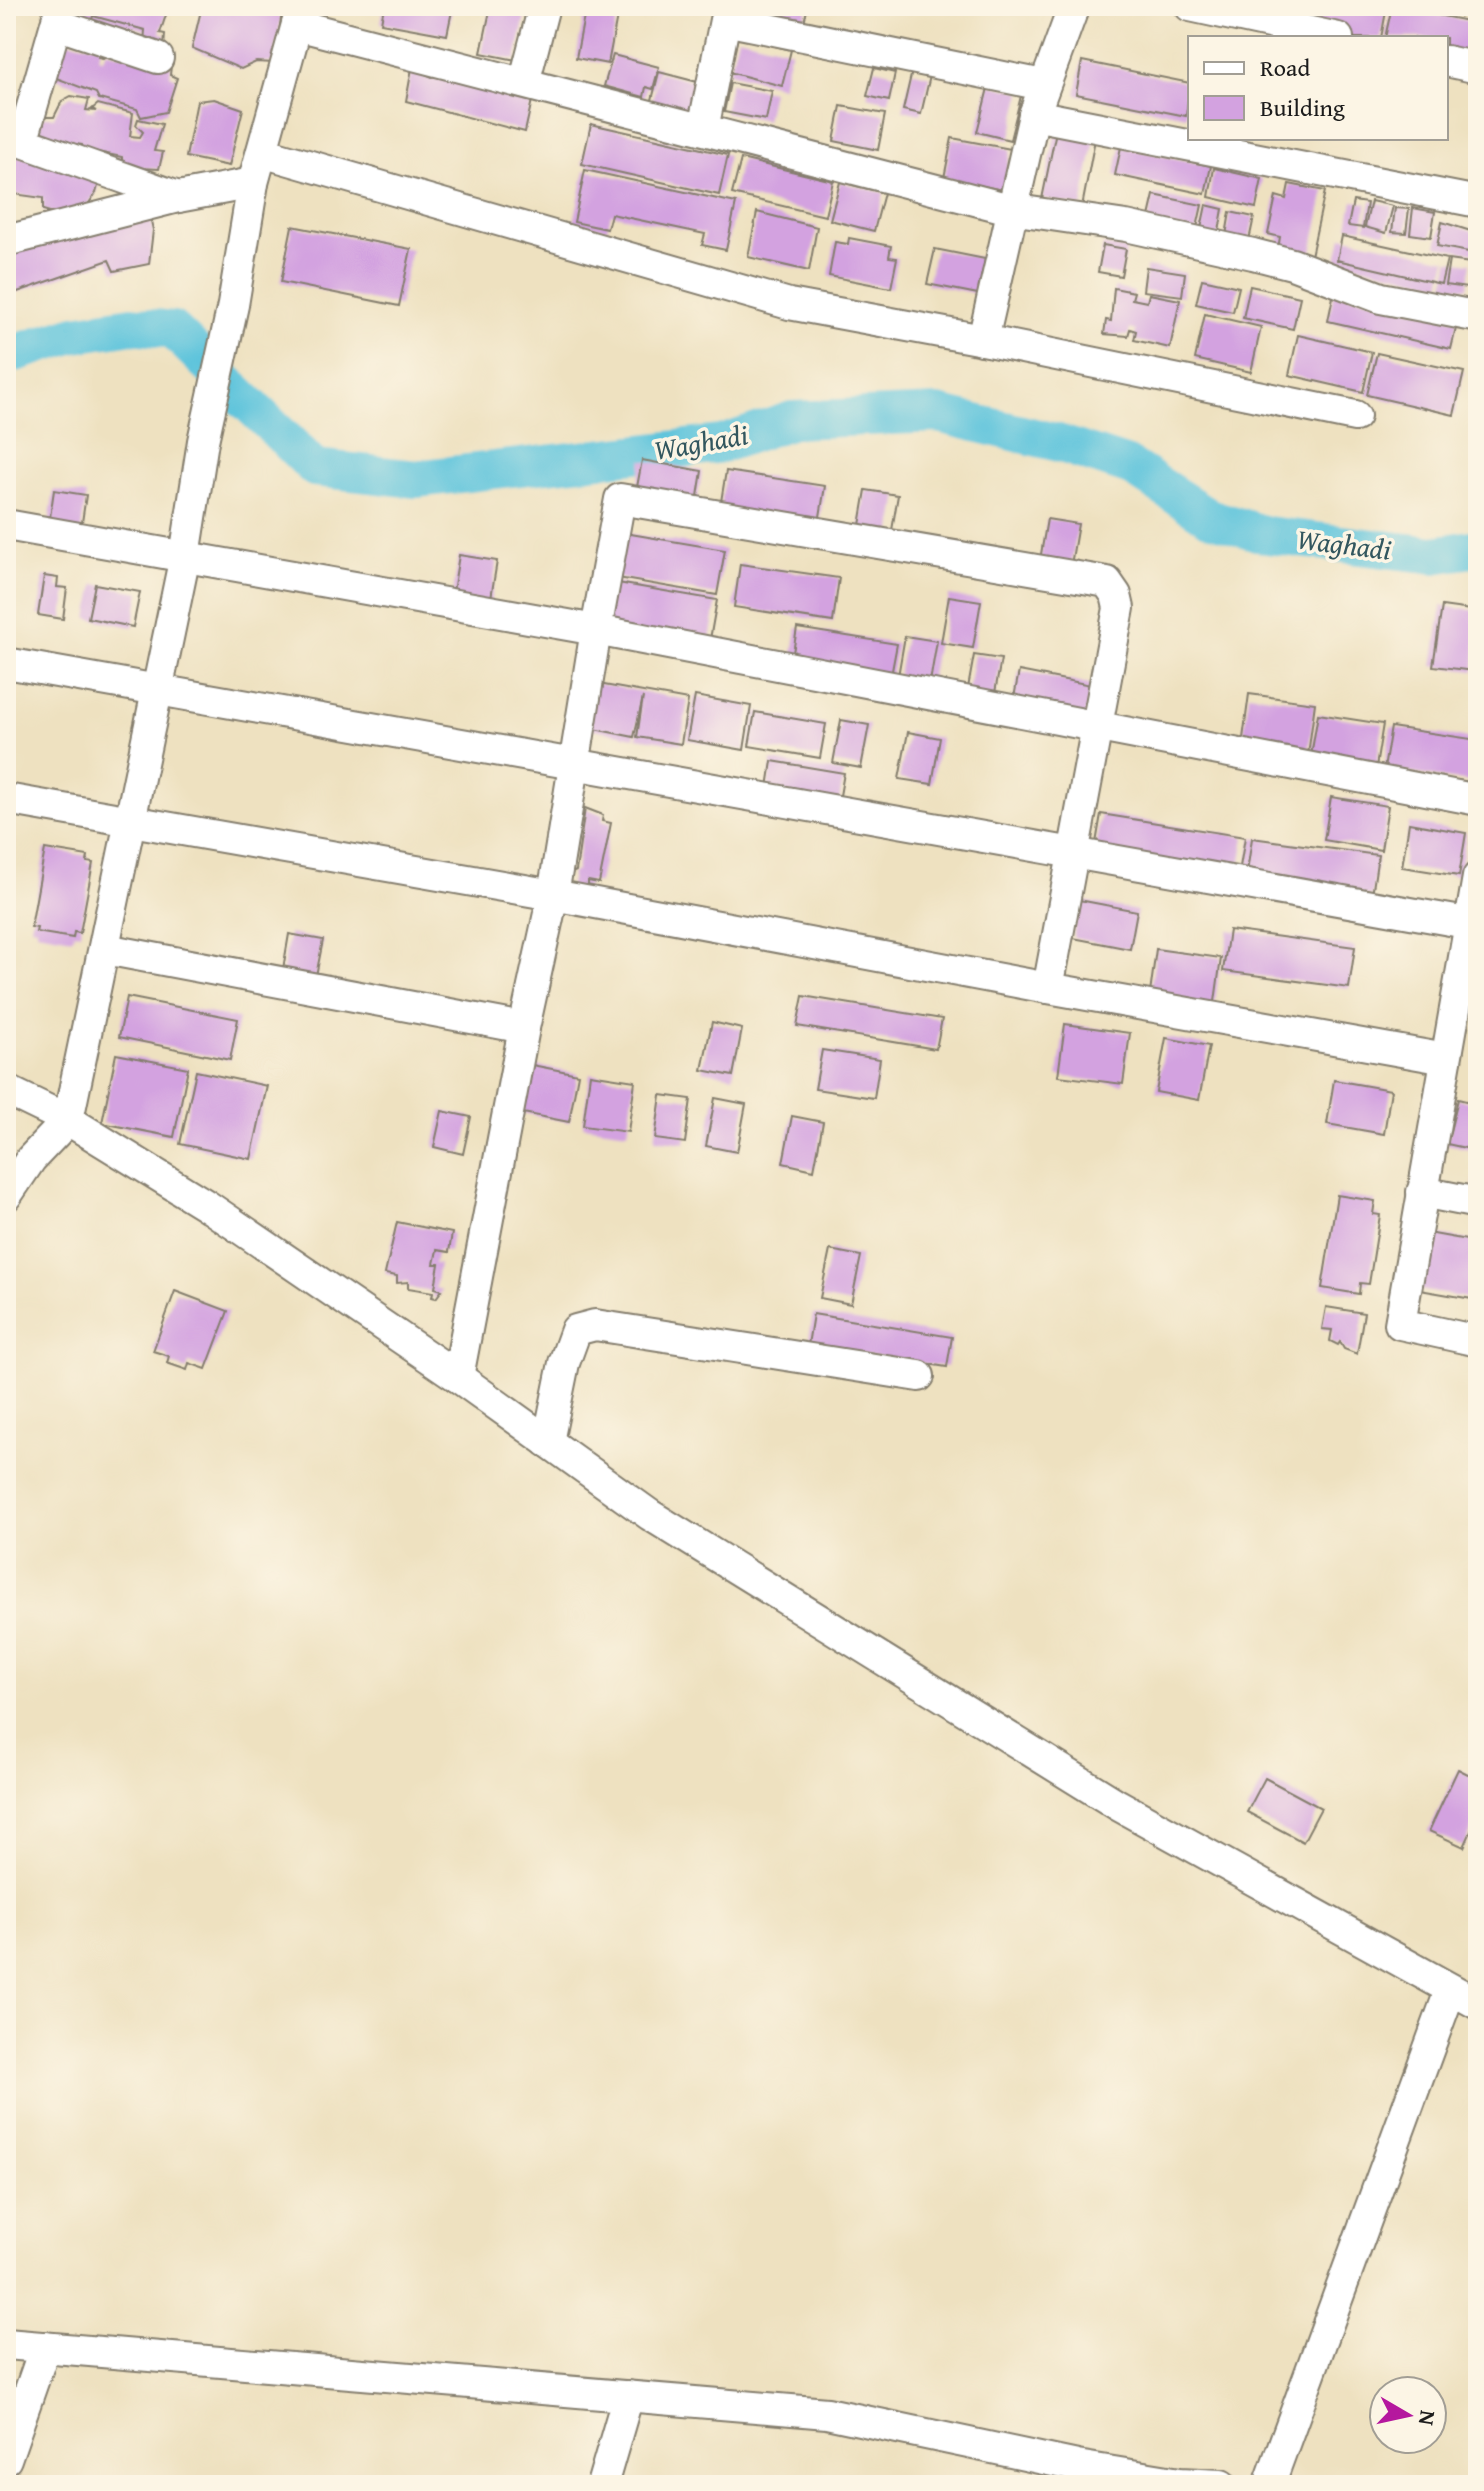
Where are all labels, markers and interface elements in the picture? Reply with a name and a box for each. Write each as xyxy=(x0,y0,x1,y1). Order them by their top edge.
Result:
legend xyxy=(1188,36,1448,140)
text: Road xyxy=(1260,50,1310,85)
text: Building xyxy=(1260,90,1345,125)
water label: Waghadi xyxy=(651,413,751,470)
water label: Waghadi xyxy=(1295,517,1393,570)
north arrow xyxy=(1368,2375,1448,2455)
text: N xyxy=(1411,2408,1445,2428)

